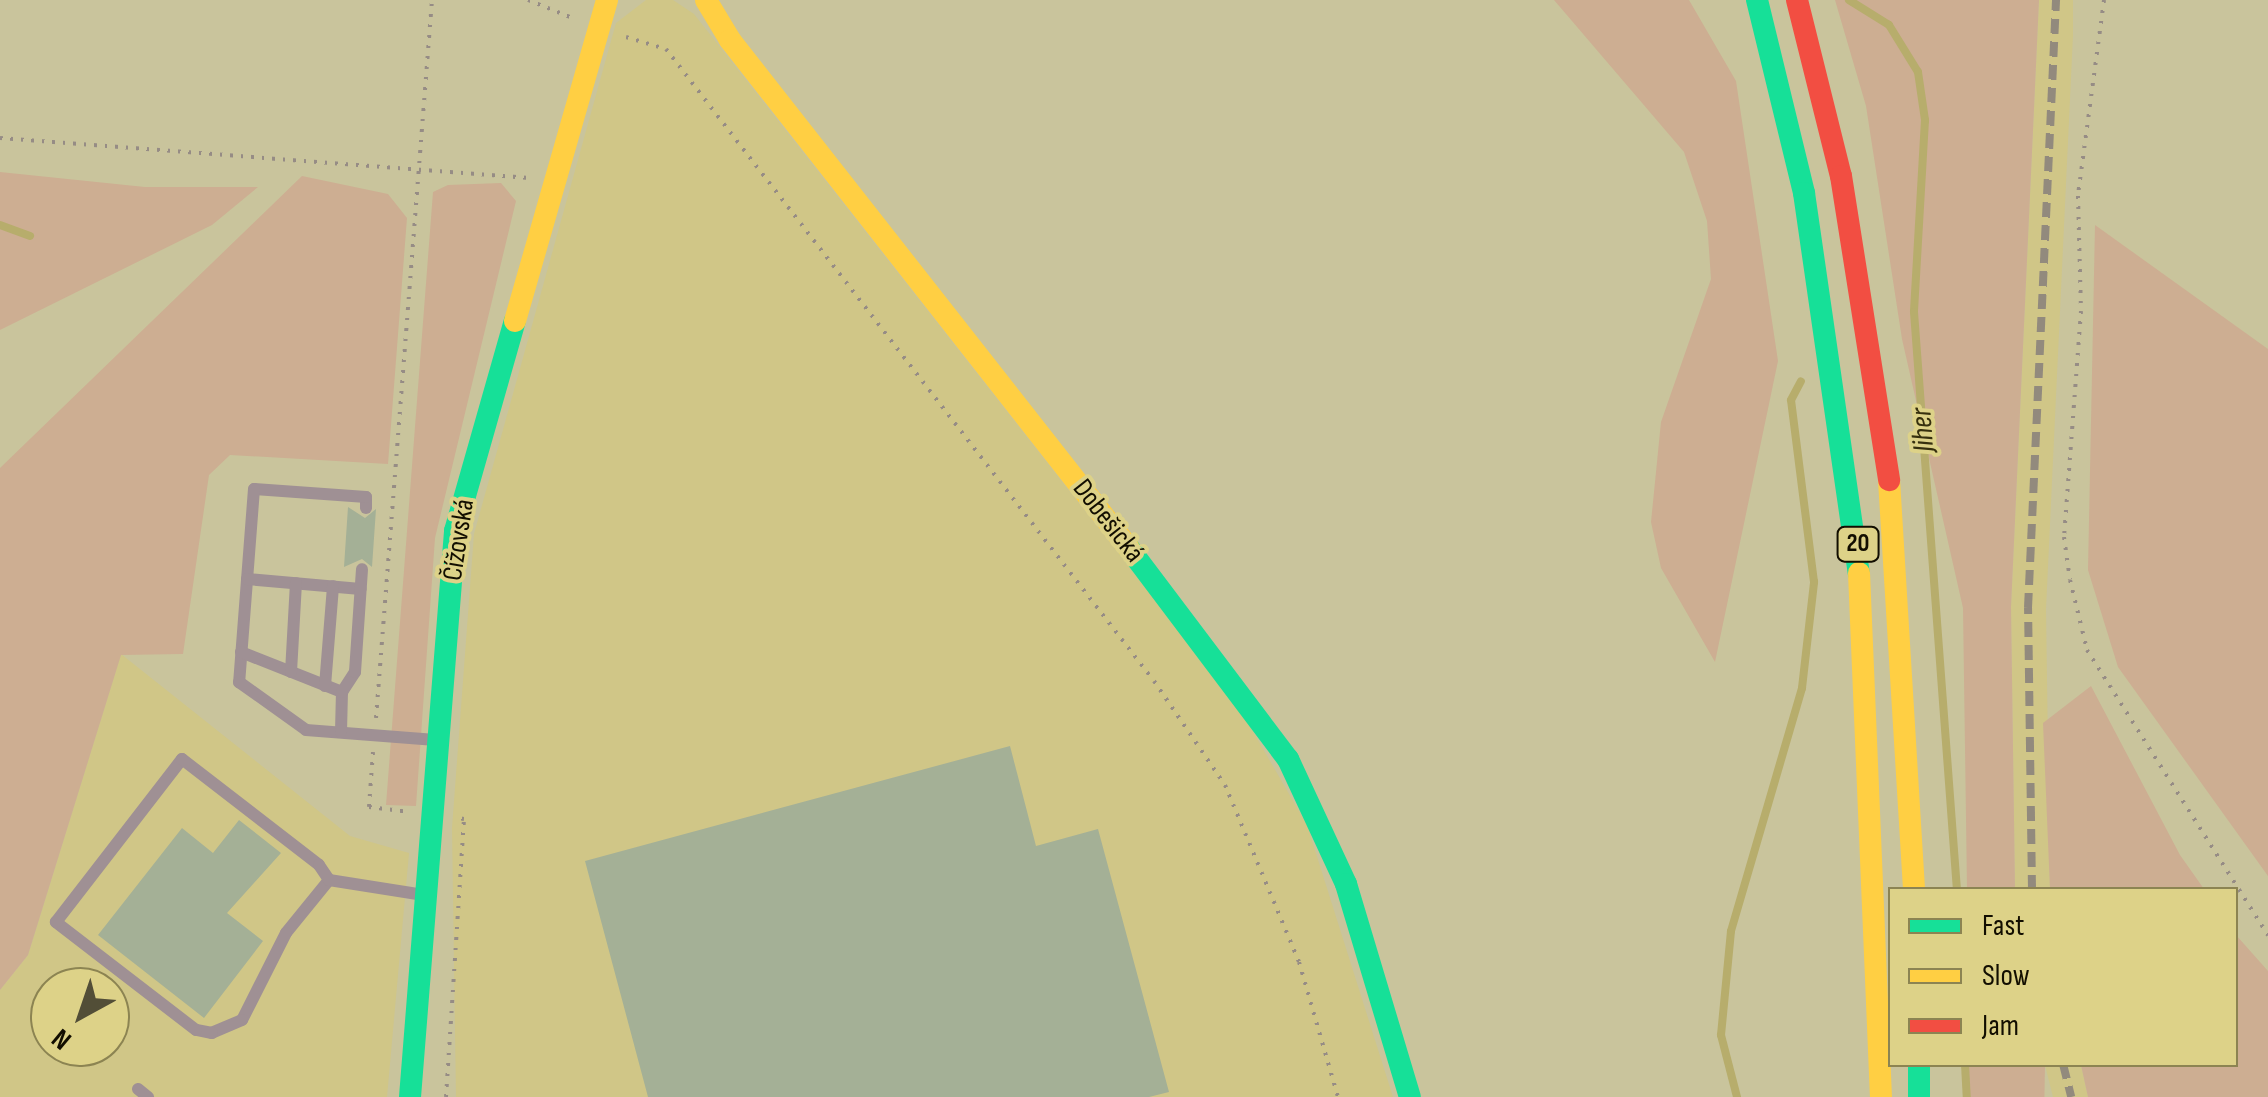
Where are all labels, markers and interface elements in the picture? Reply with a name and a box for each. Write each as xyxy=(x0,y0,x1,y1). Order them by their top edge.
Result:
water label: Jiher xyxy=(1904,407,1942,453)
street label: Dobešická xyxy=(1065,473,1151,569)
street label: Čížovská xyxy=(436,497,482,583)
road number: 20 xyxy=(1836,524,1880,564)
legend xyxy=(1888,887,2238,1067)
text: Fast xyxy=(1982,908,2024,944)
text: Slow xyxy=(1982,958,2030,994)
north arrow xyxy=(30,967,130,1067)
text: Jam xyxy=(1982,1008,2019,1044)
text: N xyxy=(45,1021,78,1056)

